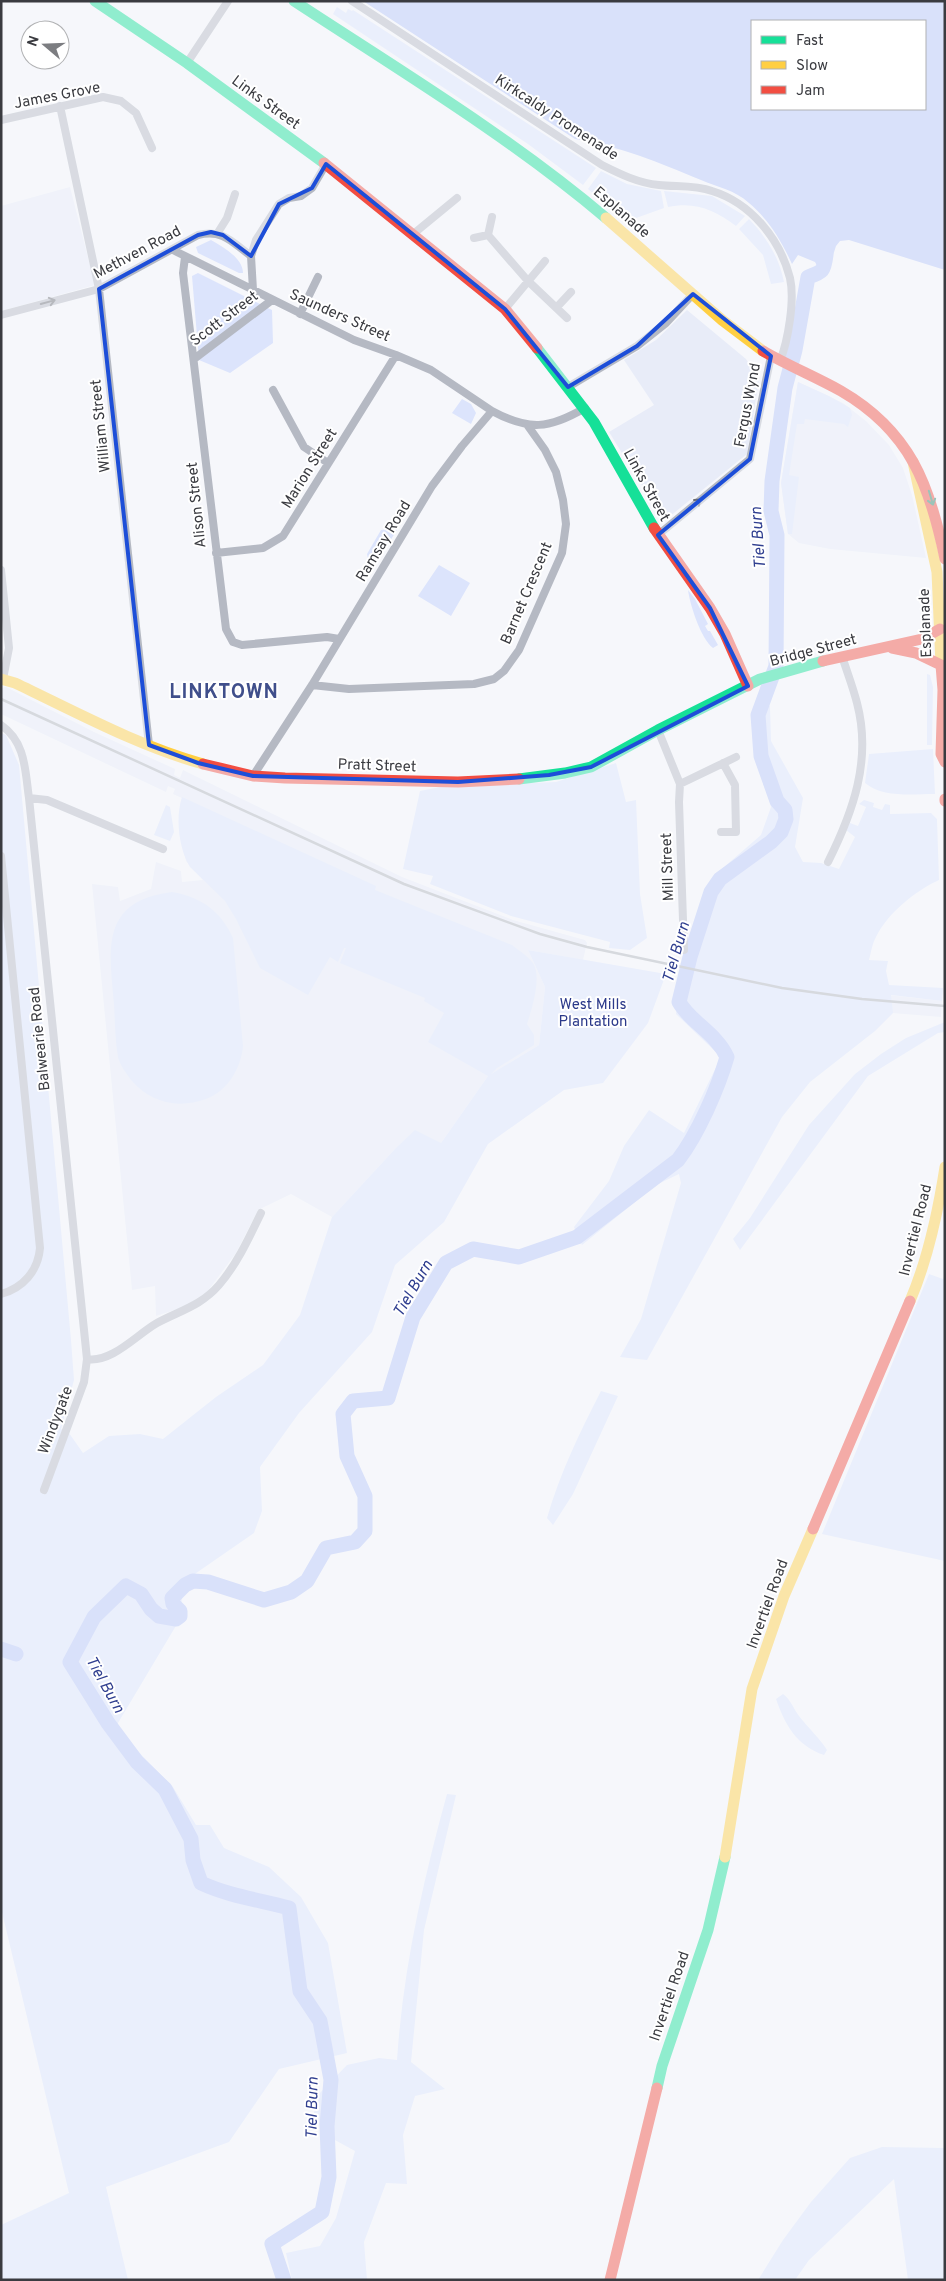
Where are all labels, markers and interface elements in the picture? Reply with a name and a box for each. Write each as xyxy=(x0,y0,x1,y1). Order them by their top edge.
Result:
north arrow xyxy=(20,20,70,70)
legend xyxy=(751,20,926,110)
text: Fast xyxy=(796,32,824,51)
text: N xyxy=(24,34,44,49)
text: Slow xyxy=(796,57,828,76)
street label: Kirkcaldy Promenade xyxy=(491,71,622,165)
street label: Links Street xyxy=(227,72,303,134)
street label: James Grove xyxy=(13,79,102,114)
text: Jam xyxy=(796,82,825,101)
street label: Esplanade xyxy=(589,183,653,243)
street label: Methven Road xyxy=(91,222,185,284)
street label: Saunders Street xyxy=(286,286,393,347)
street label: Scott Street xyxy=(187,287,263,351)
one-way arrow xyxy=(40,297,56,306)
street label: Fergus Wynd xyxy=(731,361,766,449)
street label: William Street xyxy=(87,378,116,473)
street label: Marion Street xyxy=(278,425,342,512)
street label: Links Street xyxy=(618,446,673,525)
street label: Alison Street xyxy=(184,461,211,549)
one-way arrow xyxy=(926,489,936,505)
street label: Ramsay Road xyxy=(353,498,416,586)
one-way arrow xyxy=(689,499,702,510)
water label: Tiel Burn xyxy=(747,506,771,570)
street label: Barnet Crescent xyxy=(497,540,557,648)
street label: Esplanade xyxy=(916,588,937,658)
street label: Bridge Street xyxy=(768,631,859,672)
district label: LINKTOWN xyxy=(169,680,279,706)
street label: Pratt Street xyxy=(337,756,417,777)
street label: Mill Street xyxy=(658,832,679,902)
water label: Tiel Burn xyxy=(659,920,695,985)
street label: Balwearie Road xyxy=(26,986,55,1092)
park label: West Mills Plantation xyxy=(559,996,627,1032)
street label: Invertiel Road xyxy=(896,1182,937,1278)
water label: Tiel Burn xyxy=(389,1257,438,1321)
street label: Windygate xyxy=(35,1384,78,1457)
street label: Invertiel Road xyxy=(743,1557,793,1652)
water label: Tiel Burn xyxy=(80,1653,128,1717)
street label: Invertiel Road xyxy=(646,1949,695,2044)
water label: Tiel Burn xyxy=(302,2076,324,2139)

